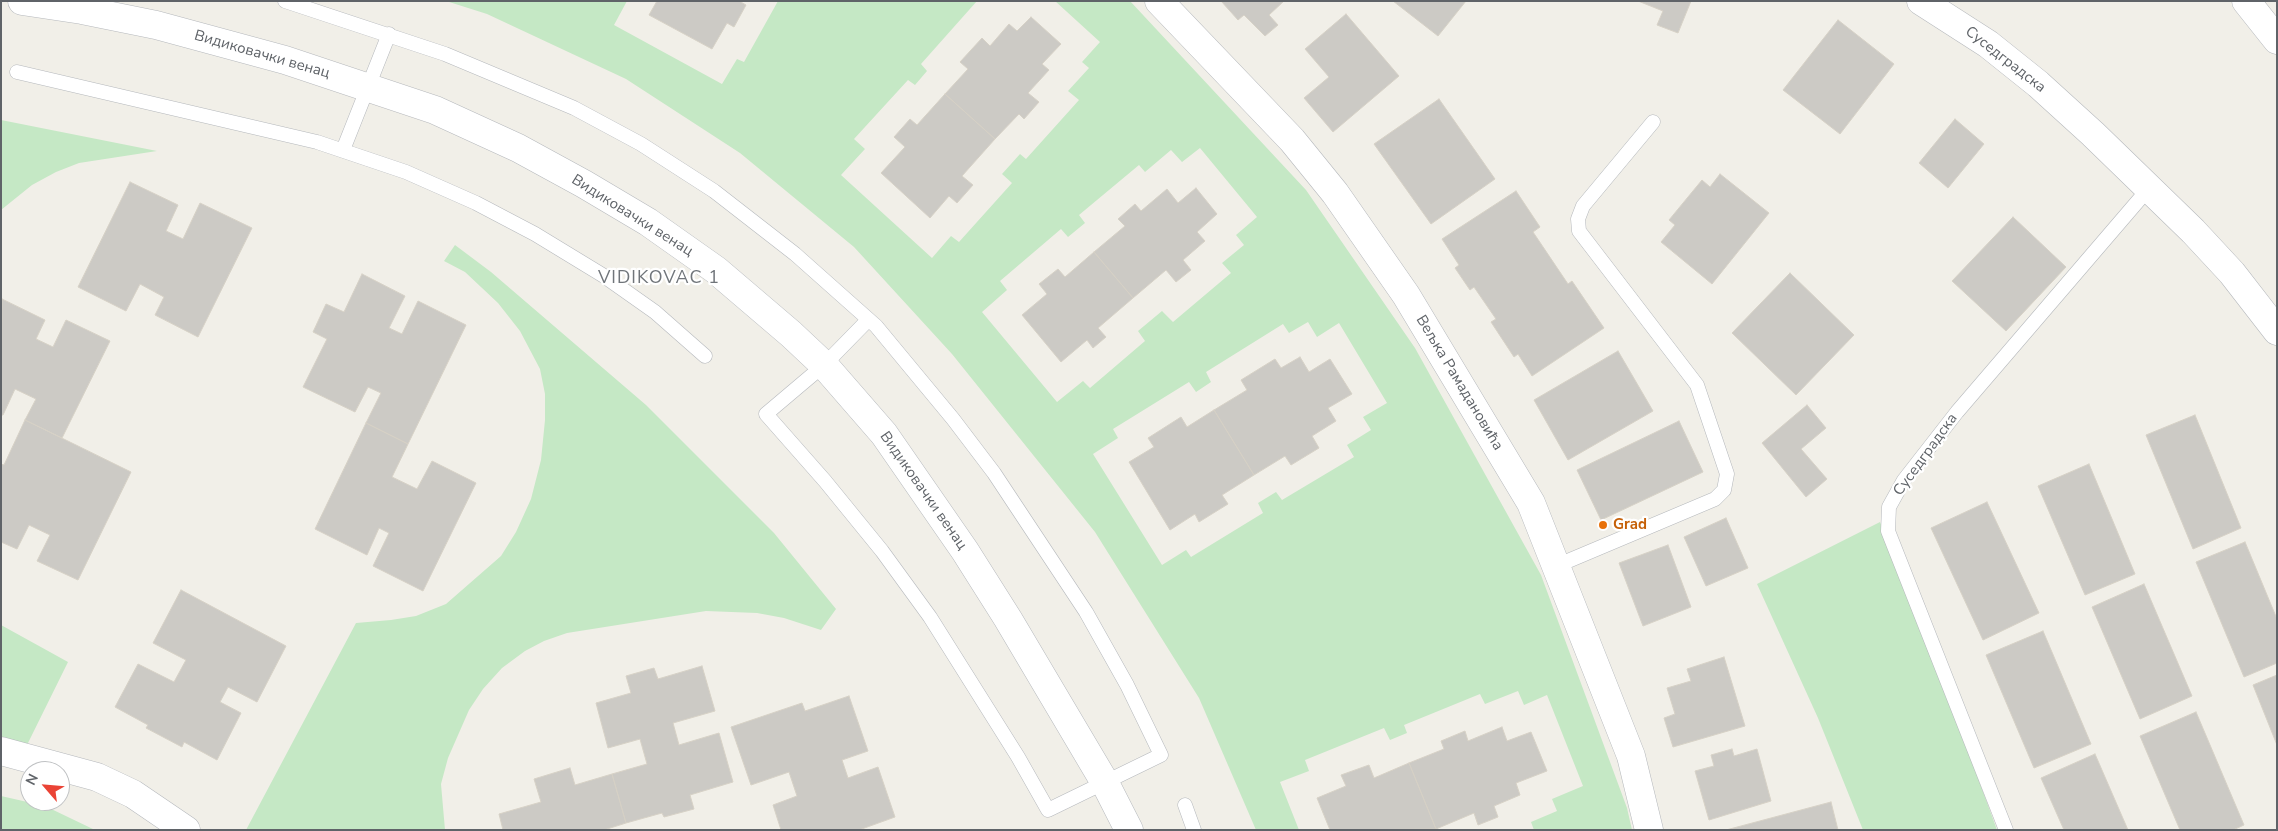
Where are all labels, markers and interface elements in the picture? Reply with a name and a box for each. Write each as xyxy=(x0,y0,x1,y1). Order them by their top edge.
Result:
street label: Суседградска xyxy=(1961,23,2049,97)
street label: Видиковачки венац xyxy=(192,27,332,83)
street label: Видиковачки венац xyxy=(568,171,696,261)
district label: VIDIKOVAC 1 xyxy=(597,268,721,290)
street label: Вељка Рамадановића xyxy=(1412,312,1506,454)
street label: Суседградска xyxy=(1890,410,1962,500)
street label: Видиковачки венац xyxy=(875,428,971,554)
place label: Grad xyxy=(1613,516,1647,534)
marker: Grad xyxy=(1597,519,1609,531)
north arrow xyxy=(20,761,70,811)
text: N xyxy=(21,770,43,788)

